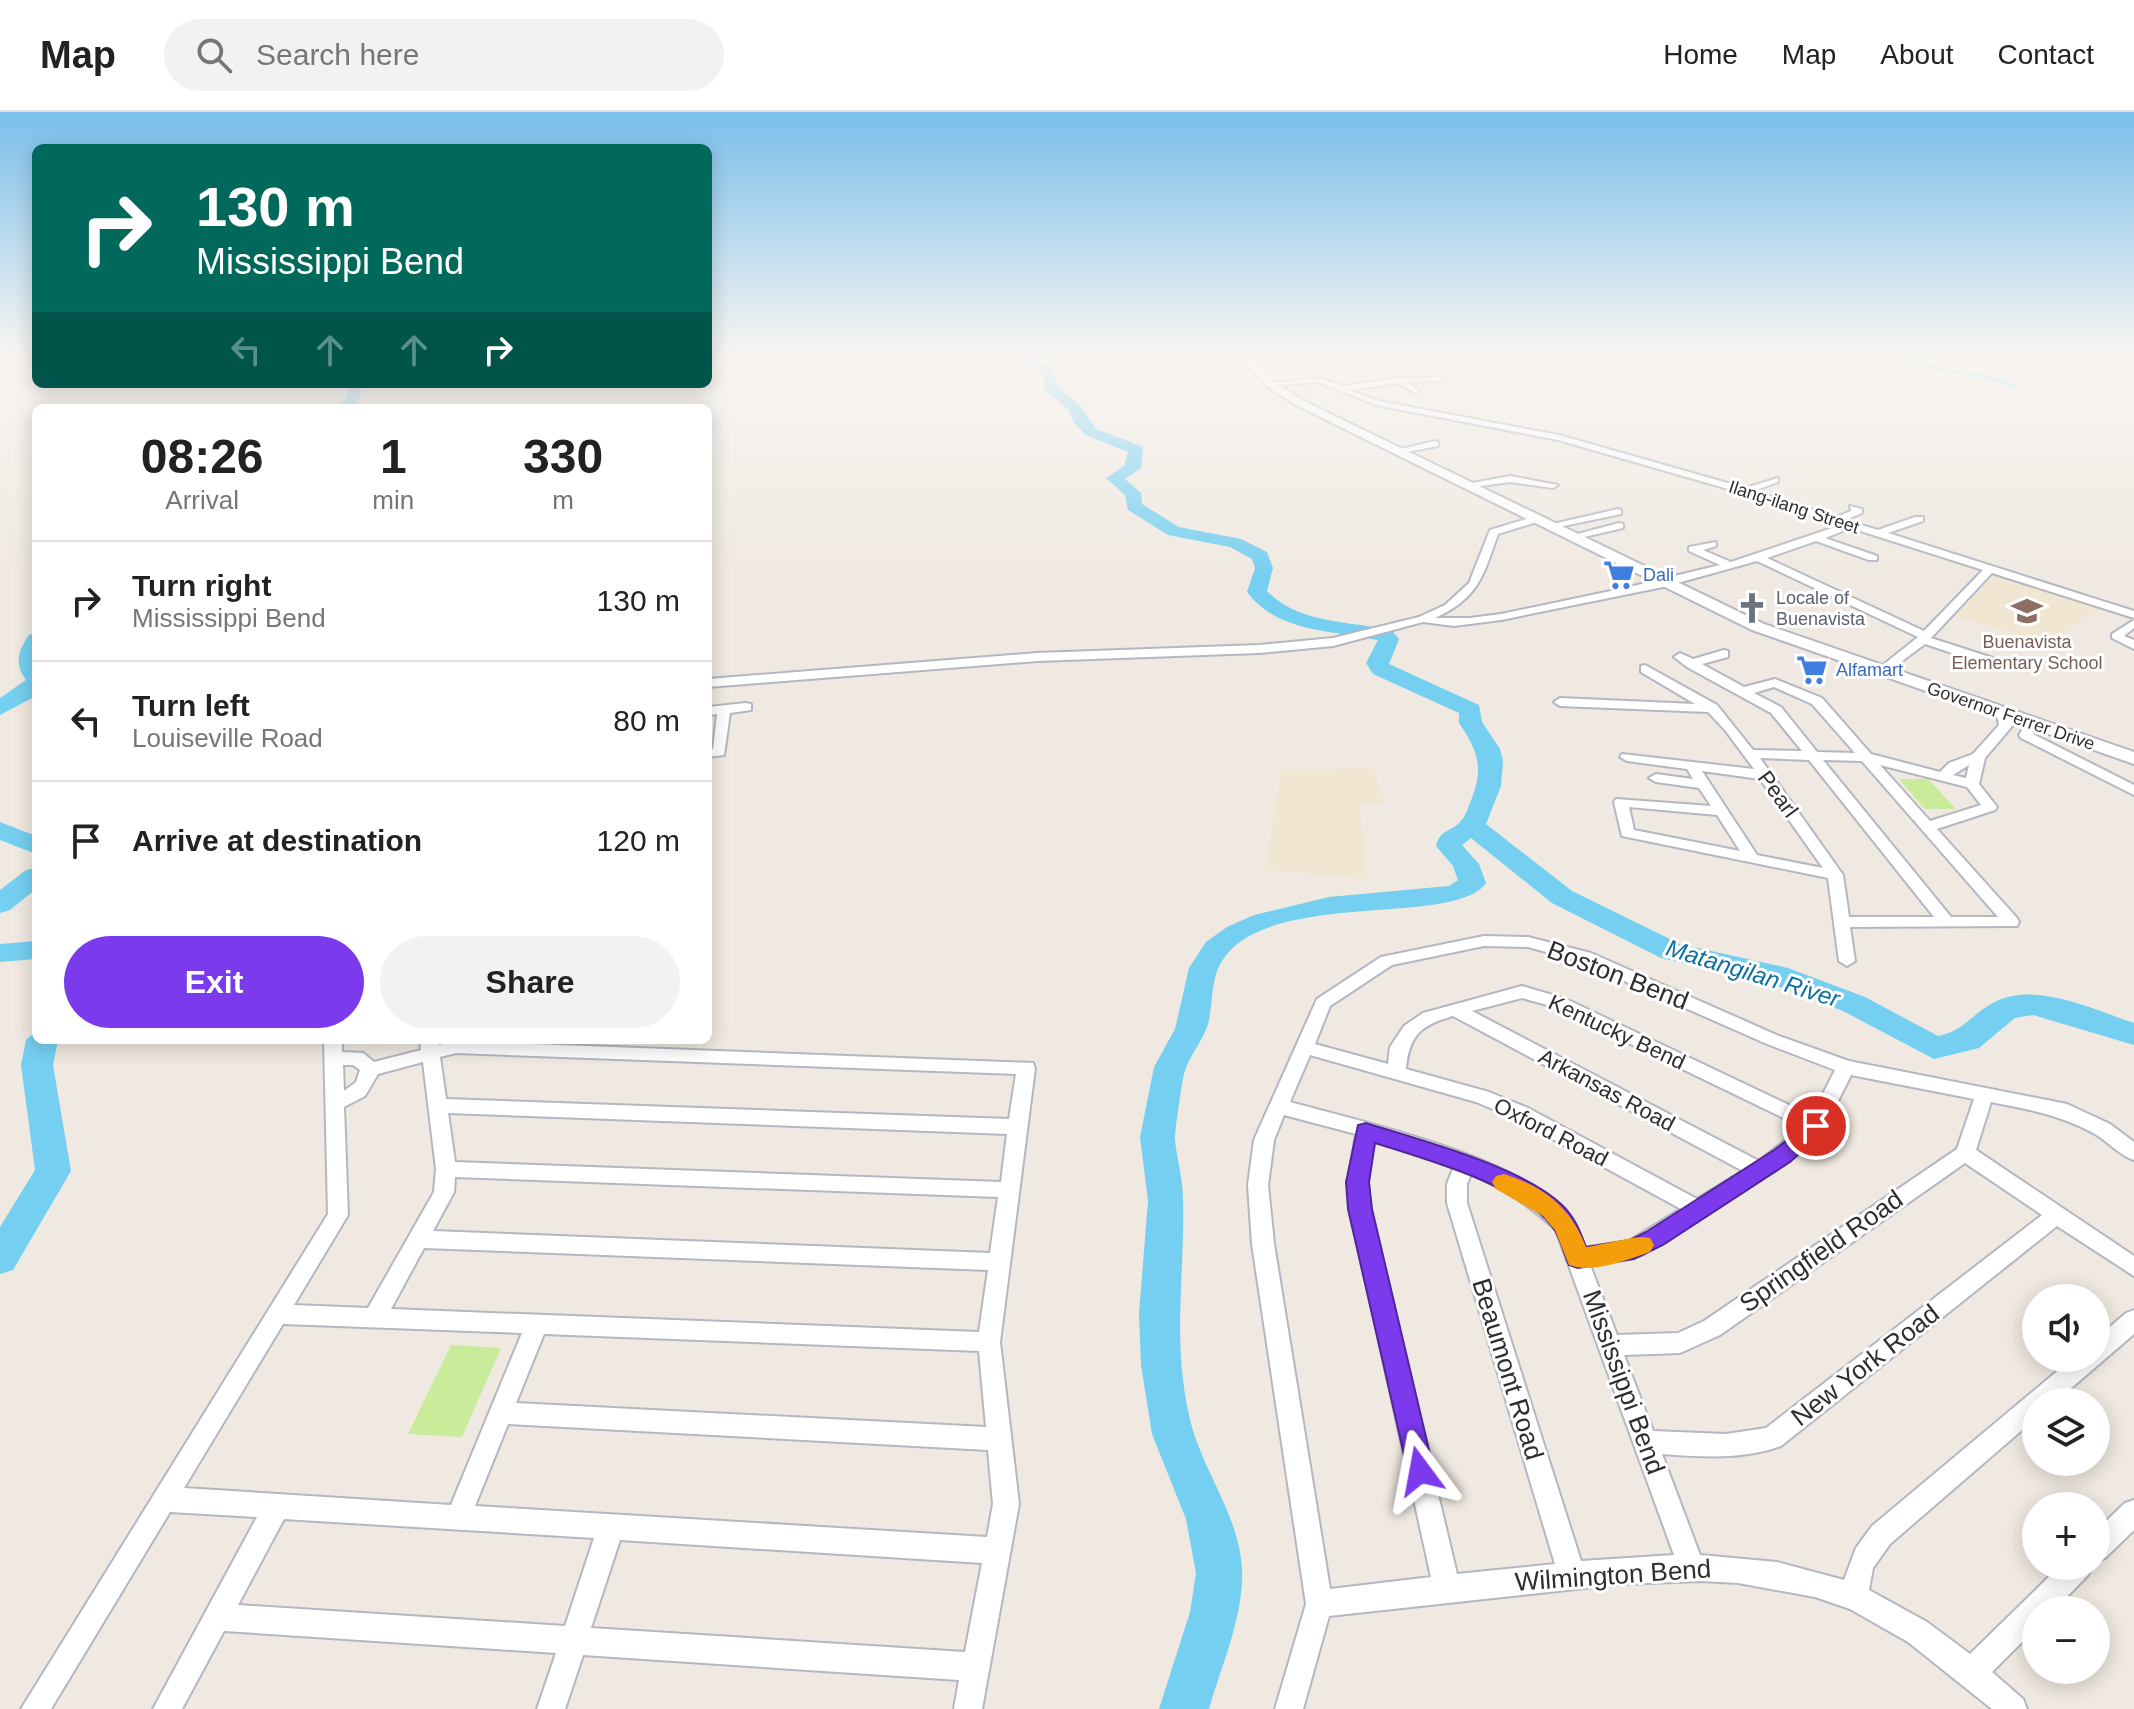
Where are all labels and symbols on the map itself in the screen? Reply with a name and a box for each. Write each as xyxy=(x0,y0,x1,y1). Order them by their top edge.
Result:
street label: Ilang-ilang Street xyxy=(1726,476,1862,538)
supermarket icon: Dali xyxy=(1602,558,1636,592)
place label: Dali xyxy=(1643,565,1674,585)
place label: Locale of Buenavista xyxy=(1776,588,1866,629)
church icon: Locale of Buenavista xyxy=(1735,591,1769,625)
school or university icon: Buenavista Elementary School xyxy=(2010,594,2044,628)
place label: Buenavista Elementary School xyxy=(1951,632,2103,673)
supermarket icon: Alfamart xyxy=(1795,653,1829,687)
place label: Alfamart xyxy=(1836,660,1903,680)
street label: Governor Ferrer Drive xyxy=(1925,678,2097,754)
street label: Pearl xyxy=(1753,766,1803,822)
street label: Boston Bend xyxy=(1543,934,1693,1016)
water label: Matangilan River xyxy=(1663,934,1844,1013)
street label: Kentucky Bend xyxy=(1545,989,1689,1075)
street label: Arkansas Road xyxy=(1535,1044,1679,1136)
pin xyxy=(1782,1092,1850,1160)
street label: Oxford Road xyxy=(1490,1093,1612,1171)
street label: Springfield Road xyxy=(1734,1184,1908,1318)
street label: Beaumont Road xyxy=(1466,1275,1550,1463)
street label: Mississippi Bend xyxy=(1577,1286,1671,1478)
street label: New York Road xyxy=(1785,1298,1945,1432)
position arrow xyxy=(1378,1429,1462,1513)
street label: Wilmington Bend xyxy=(1514,1553,1712,1597)

